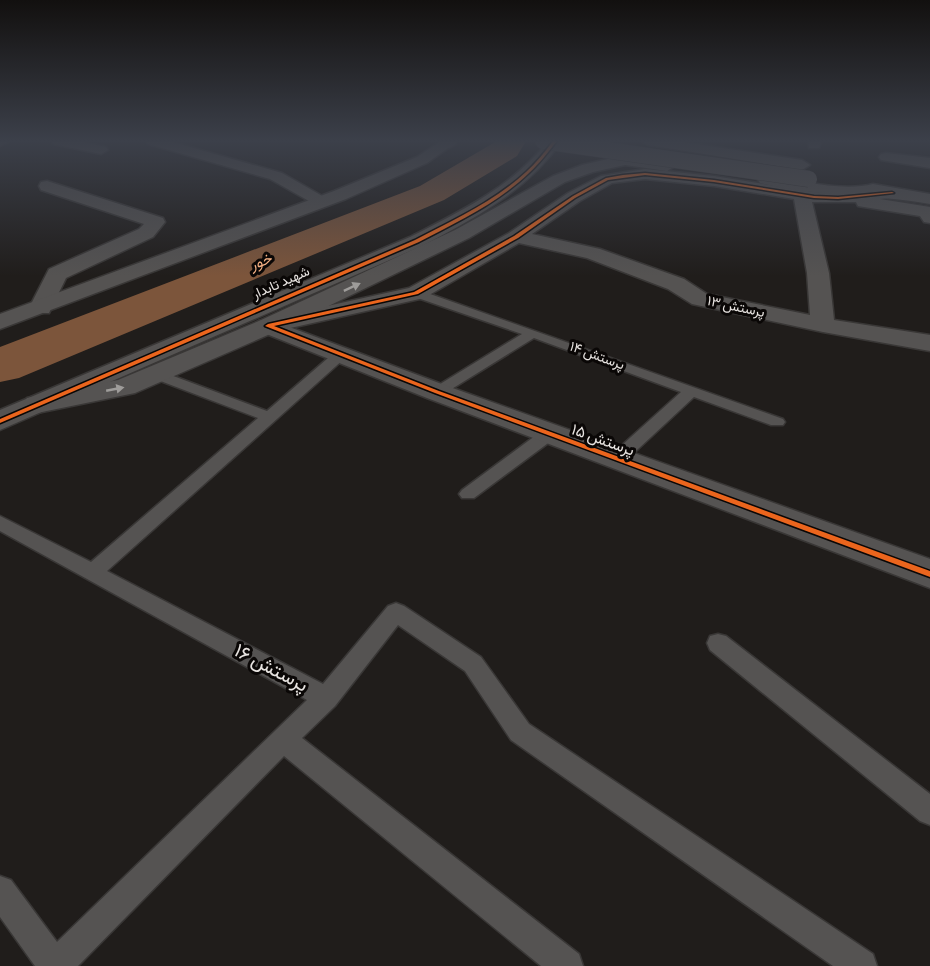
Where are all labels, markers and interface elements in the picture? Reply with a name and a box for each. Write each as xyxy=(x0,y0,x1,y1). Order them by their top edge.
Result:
water label: خور xyxy=(246,248,276,276)
street label: شهید تابدار xyxy=(248,261,313,305)
one-way arrow xyxy=(343,282,360,291)
street label: پرستش ۱۳ xyxy=(705,291,767,323)
street label: پرستش ۱۴ xyxy=(567,337,628,375)
one-way arrow xyxy=(106,384,125,393)
street label: پرستش ۱۵ xyxy=(568,418,638,462)
street label: پرستش ۱۶ xyxy=(229,637,313,699)

